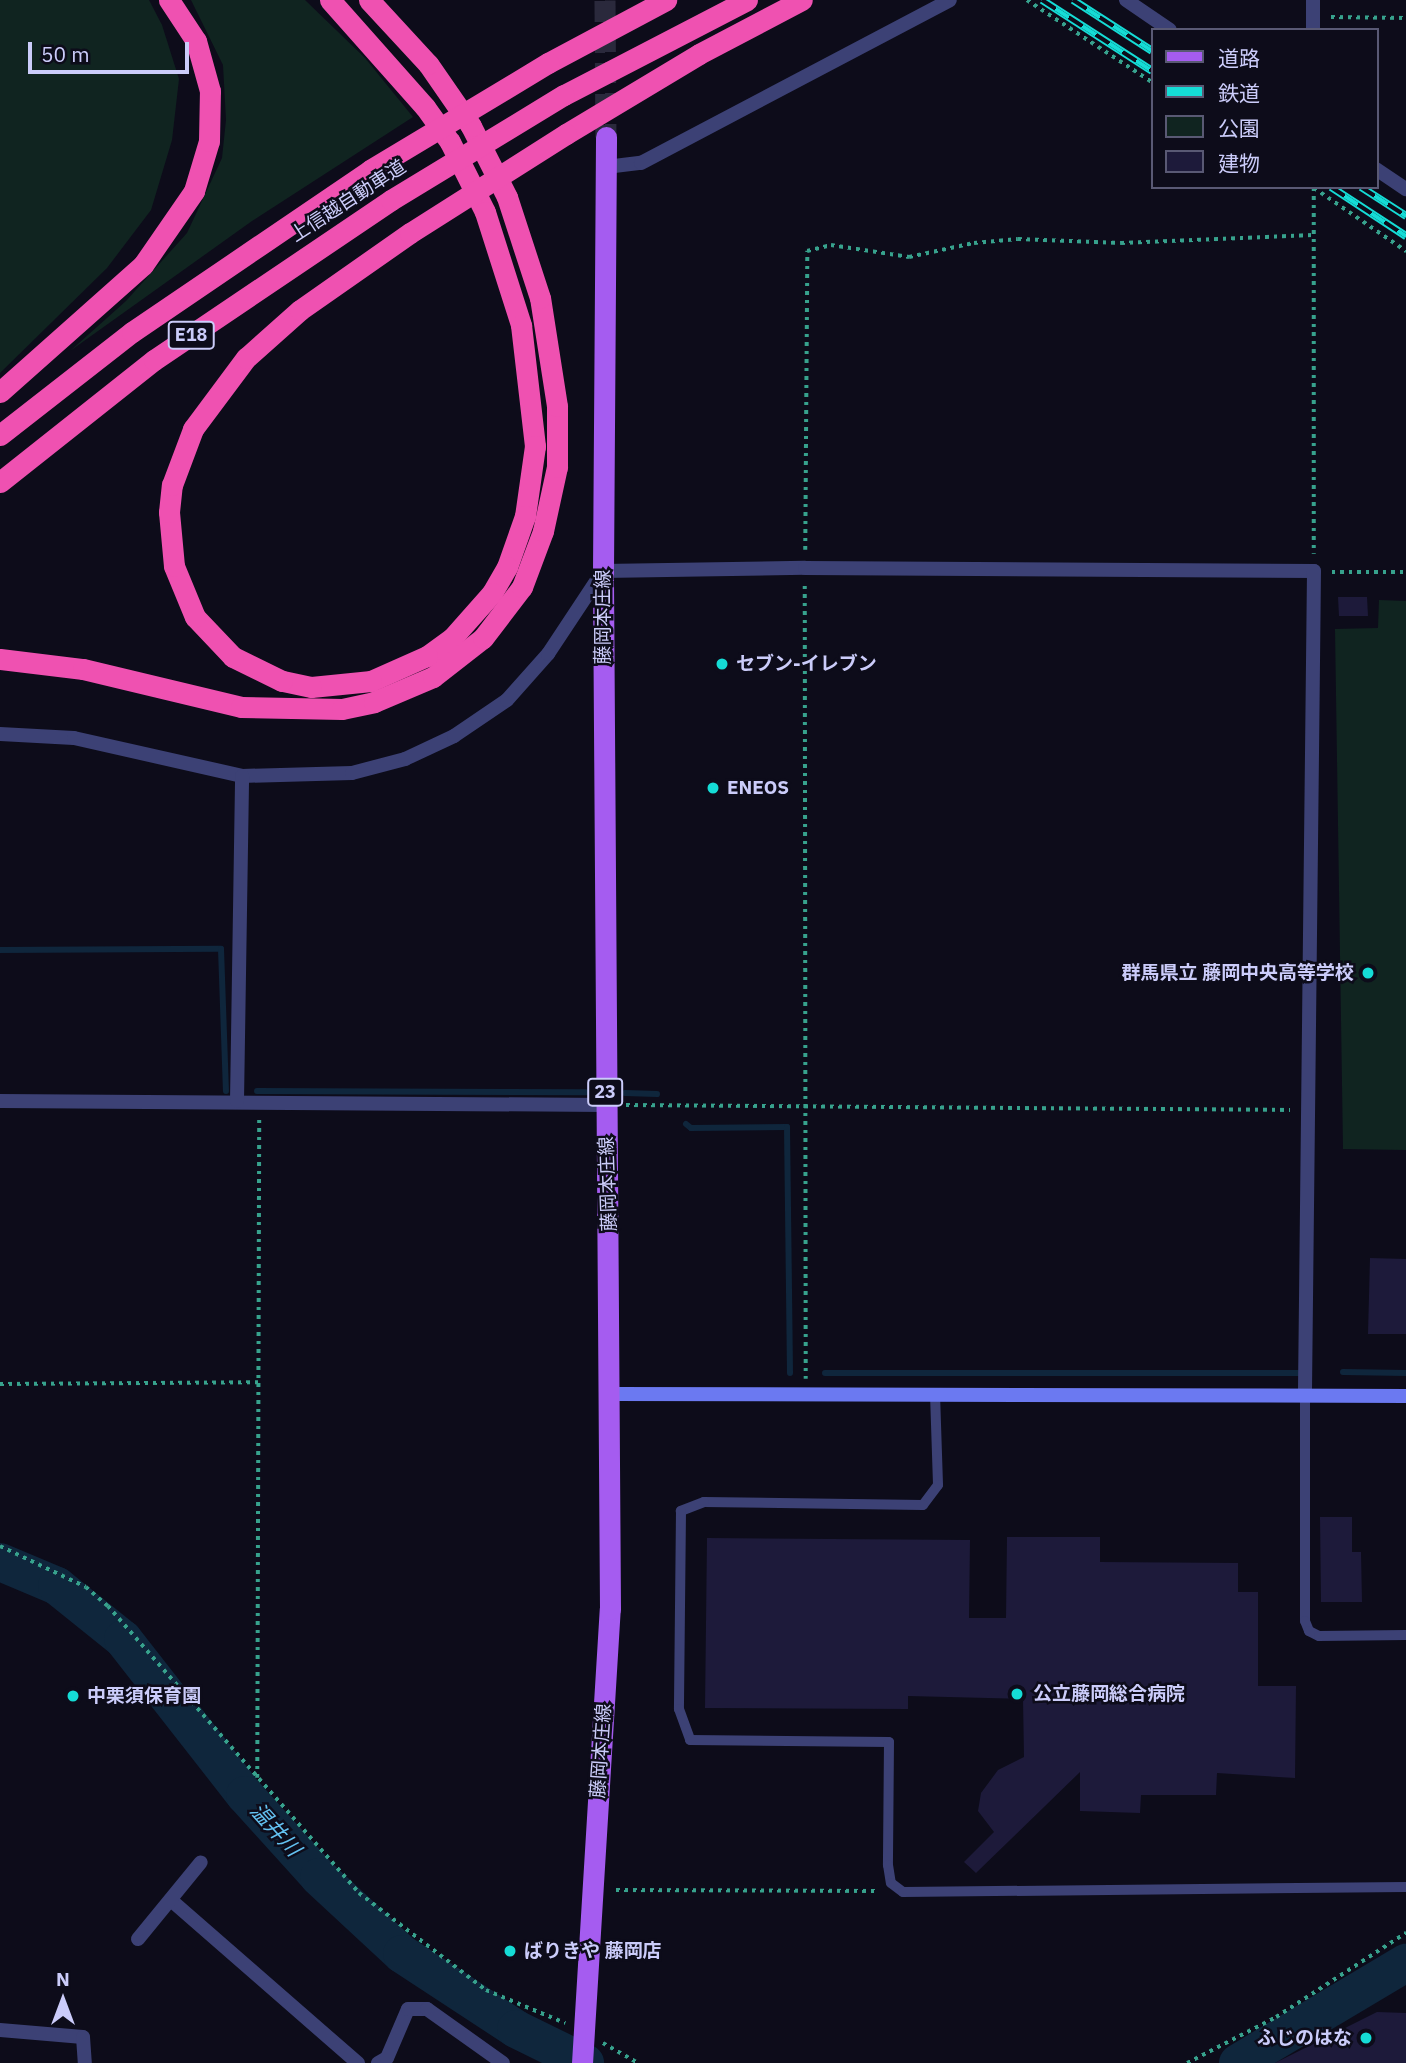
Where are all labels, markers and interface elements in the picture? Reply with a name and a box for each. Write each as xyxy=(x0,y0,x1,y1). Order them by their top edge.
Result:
scale bar xyxy=(32,28,192,72)
legend xyxy=(1150,28,1378,189)
text: 50 m xyxy=(41,40,90,68)
text: 道路 xyxy=(1218,44,1260,72)
text: 鉄道 xyxy=(1218,79,1260,107)
text: 公園 xyxy=(1218,114,1260,142)
text: 建物 xyxy=(1218,149,1260,177)
street label: 上信越自動車道 xyxy=(286,155,410,247)
road number: E18 xyxy=(166,320,216,349)
street label: 藤岡本庄線 xyxy=(592,570,614,664)
place label: セブン-イレブン xyxy=(736,653,877,675)
marker: セブン-イレブン xyxy=(714,656,730,672)
place label: ENEOS xyxy=(727,777,789,799)
marker: ENEOS xyxy=(705,780,721,796)
place label: 群馬県立 藤岡中央高等学校 xyxy=(1122,962,1354,984)
marker: 群馬県立 藤岡中央高等学校 xyxy=(1360,965,1376,981)
road number: 23 xyxy=(586,1078,624,1106)
street label: 藤岡本庄線 xyxy=(595,1136,621,1232)
place label: 公立藤岡総合病院 xyxy=(1033,1683,1185,1705)
marker: 公立藤岡総合病院 xyxy=(1007,1684,1027,1704)
place label: 中栗須保育園 xyxy=(87,1685,201,1707)
marker: 中栗須保育園 xyxy=(65,1688,81,1704)
street label: 藤岡本庄線 xyxy=(586,1703,616,1799)
water label: 温井川 xyxy=(246,1797,306,1861)
place label: ばりきや 藤岡店 xyxy=(524,1940,661,1962)
marker: ばりきや 藤岡店 xyxy=(502,1943,518,1959)
north arrow xyxy=(28,1965,98,2035)
text: N xyxy=(56,1967,70,1991)
place label: ふじのはな xyxy=(1257,2027,1352,2049)
marker: ふじのはな xyxy=(1358,2030,1374,2046)

